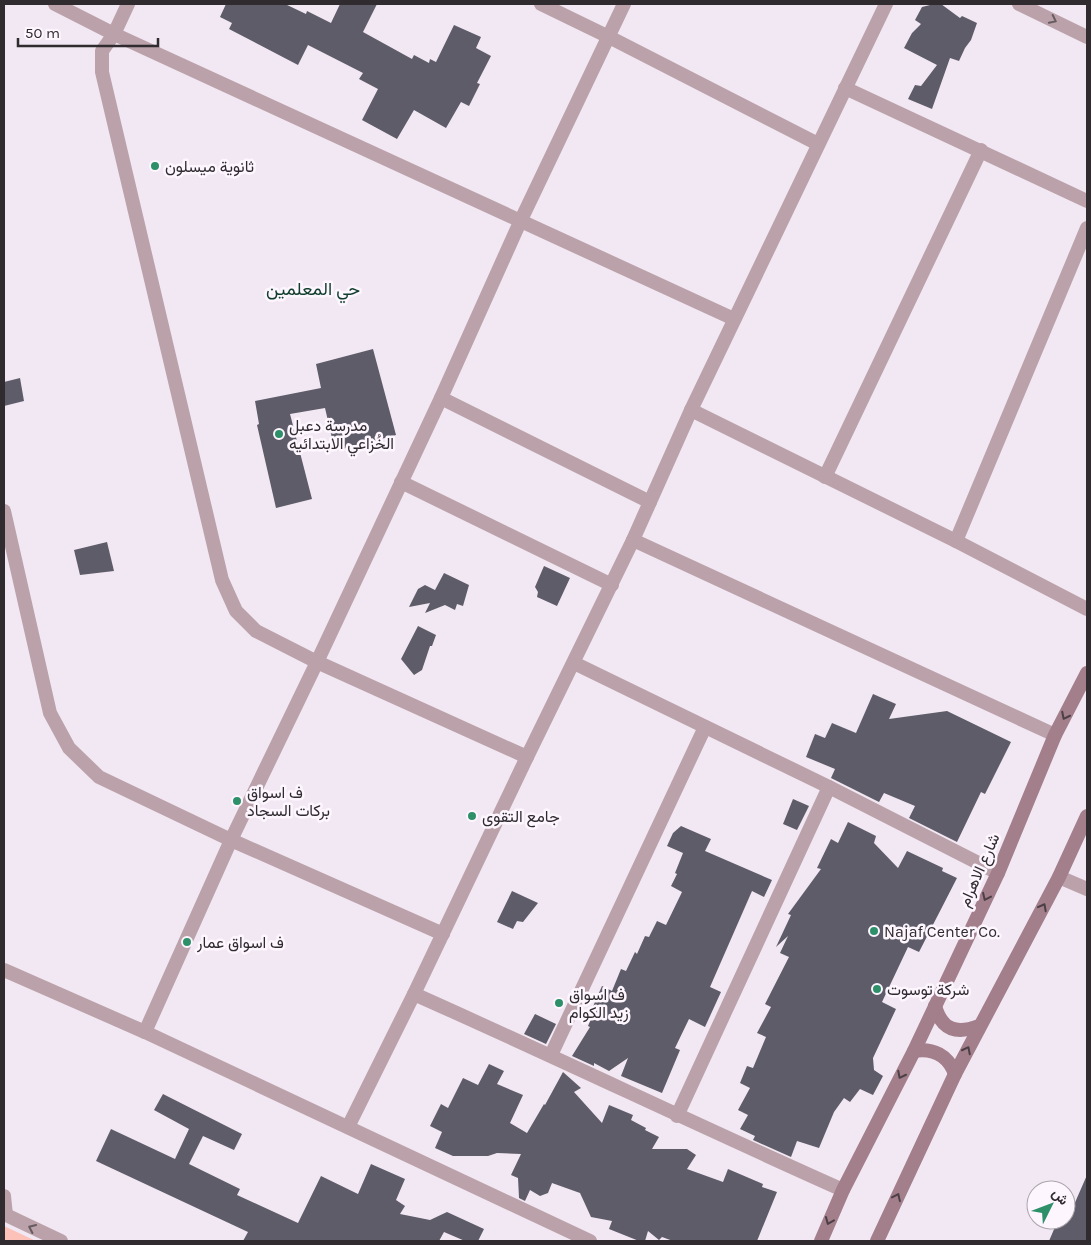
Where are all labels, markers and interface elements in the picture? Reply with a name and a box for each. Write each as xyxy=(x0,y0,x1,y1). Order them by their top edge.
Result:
one-way arrow xyxy=(1048,14,1057,25)
scale bar xyxy=(18,15,158,47)
text: 50 m xyxy=(25,24,60,42)
place label: ثانوية ميسلون xyxy=(165,157,254,177)
marker: ثانوية ميسلون xyxy=(149,160,161,172)
district label: حي المعلمین xyxy=(266,278,360,304)
place label: مدرسة دعبل الخُزاعي الابتدائيه xyxy=(289,416,394,457)
marker: مدرسة دعبل الخُزاعي الابتدائيه xyxy=(273,428,285,440)
one-way arrow xyxy=(1061,711,1071,720)
place label: ف اسواق بركات السجاد xyxy=(247,783,330,821)
marker: ف اسواق بركات السجاد xyxy=(231,795,243,807)
place label: جامع التقوى xyxy=(482,807,560,828)
marker: جامع التقوى xyxy=(466,810,478,822)
street label: شارع الاهرام xyxy=(954,830,1005,910)
one-way arrow xyxy=(982,892,992,901)
one-way arrow xyxy=(1037,903,1047,912)
place label: Najaf Center Co. xyxy=(884,922,1000,941)
marker: Najaf Center Co. xyxy=(868,925,880,937)
place label: ف اسواق عمار xyxy=(196,933,284,953)
marker: ف اسواق عمار xyxy=(181,936,193,948)
place label: شركة توسوت xyxy=(887,980,969,1000)
marker: شركة توسوت xyxy=(871,983,883,995)
place label: ف اسواق زيد الكوام xyxy=(569,985,629,1023)
marker: ف اسواق زيد الكوام xyxy=(553,997,565,1009)
one-way arrow xyxy=(961,1047,971,1056)
one-way arrow xyxy=(897,1070,907,1079)
north arrow xyxy=(1026,1180,1076,1230)
text: ش xyxy=(1048,1185,1072,1209)
one-way arrow xyxy=(891,1193,901,1202)
one-way arrow xyxy=(825,1216,836,1225)
one-way arrow xyxy=(28,1224,37,1234)

